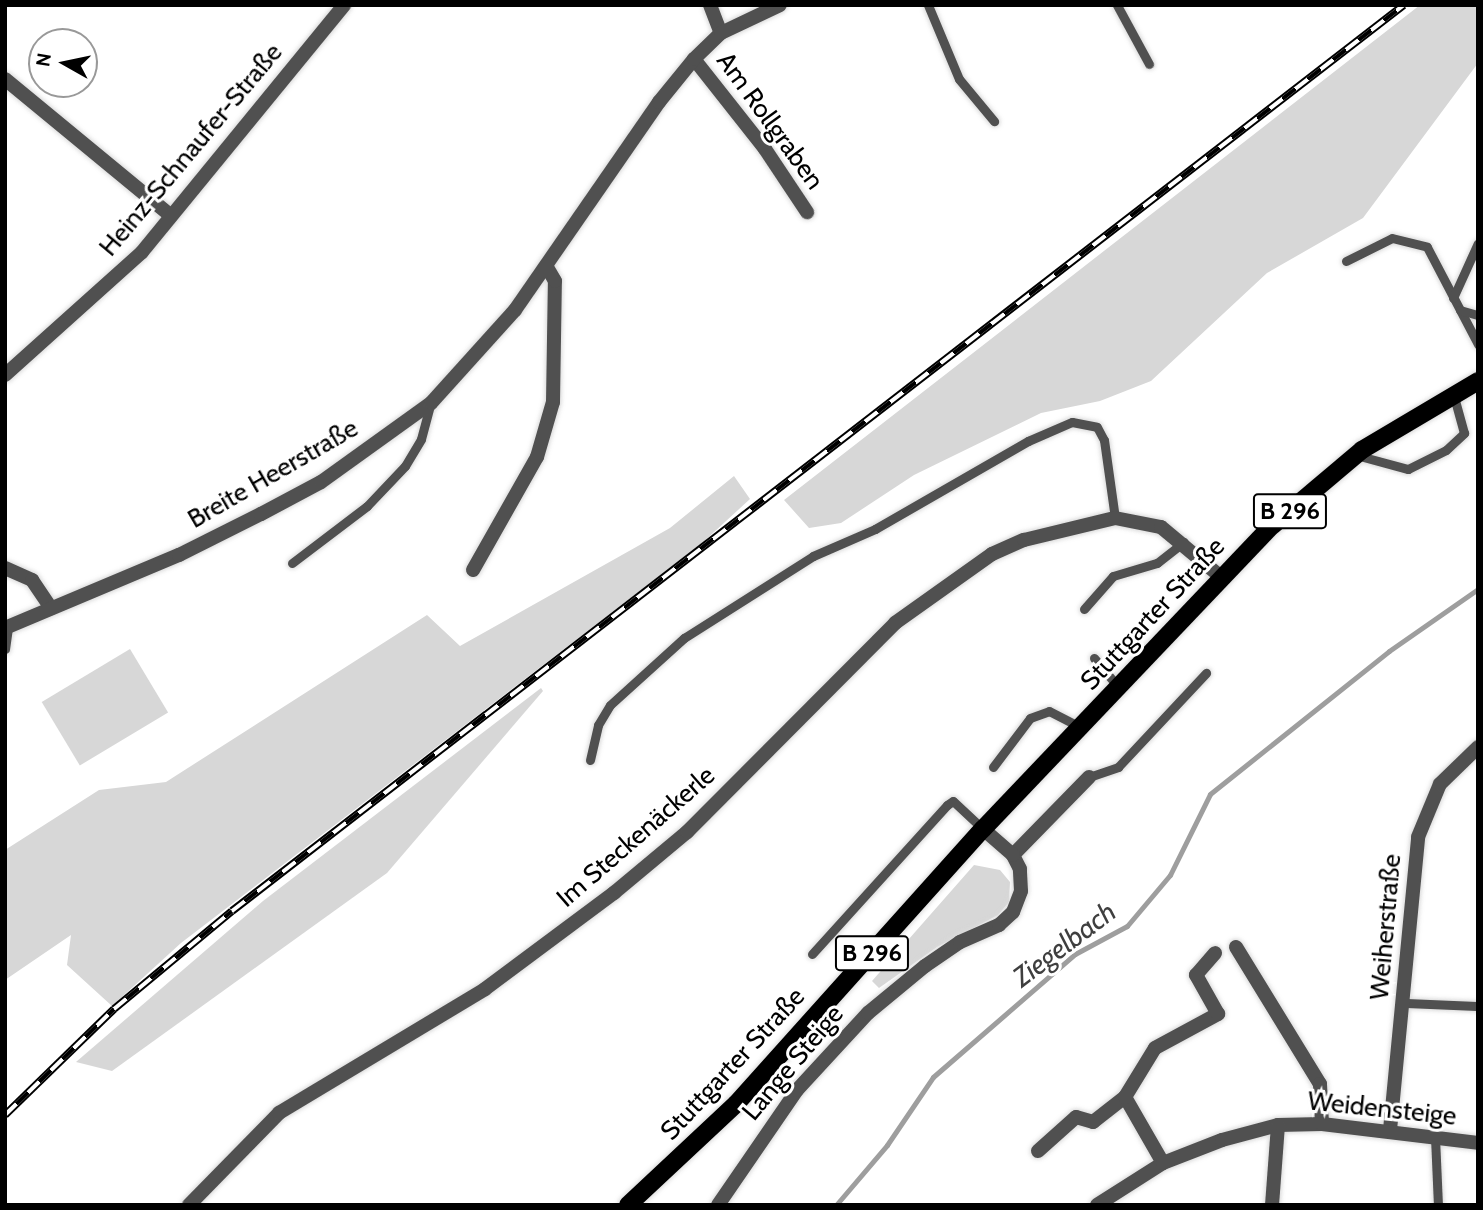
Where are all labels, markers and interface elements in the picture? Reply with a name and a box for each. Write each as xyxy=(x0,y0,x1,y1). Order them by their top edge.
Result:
north arrow xyxy=(28,28,98,98)
street label: Heinz-Schnaufer-Straße xyxy=(93,37,289,263)
street label: Am Rollgraben xyxy=(710,46,830,196)
text: N xyxy=(31,52,56,68)
street label: Breite Heerstraße xyxy=(183,413,363,535)
road number: B 296 xyxy=(1252,490,1328,532)
street label: Stuttgarter Straße xyxy=(1075,531,1231,697)
street label: Im Steckenäckerle xyxy=(551,760,721,914)
street label: Weiherstraße xyxy=(1364,853,1408,1001)
water label: Ziegelbach xyxy=(1006,894,1122,994)
road number: B 296 xyxy=(834,932,910,973)
street label: Stuttgarter Straße xyxy=(655,981,811,1147)
street label: Lange Steige xyxy=(736,999,850,1127)
street label: Weidensteige xyxy=(1306,1086,1458,1132)

